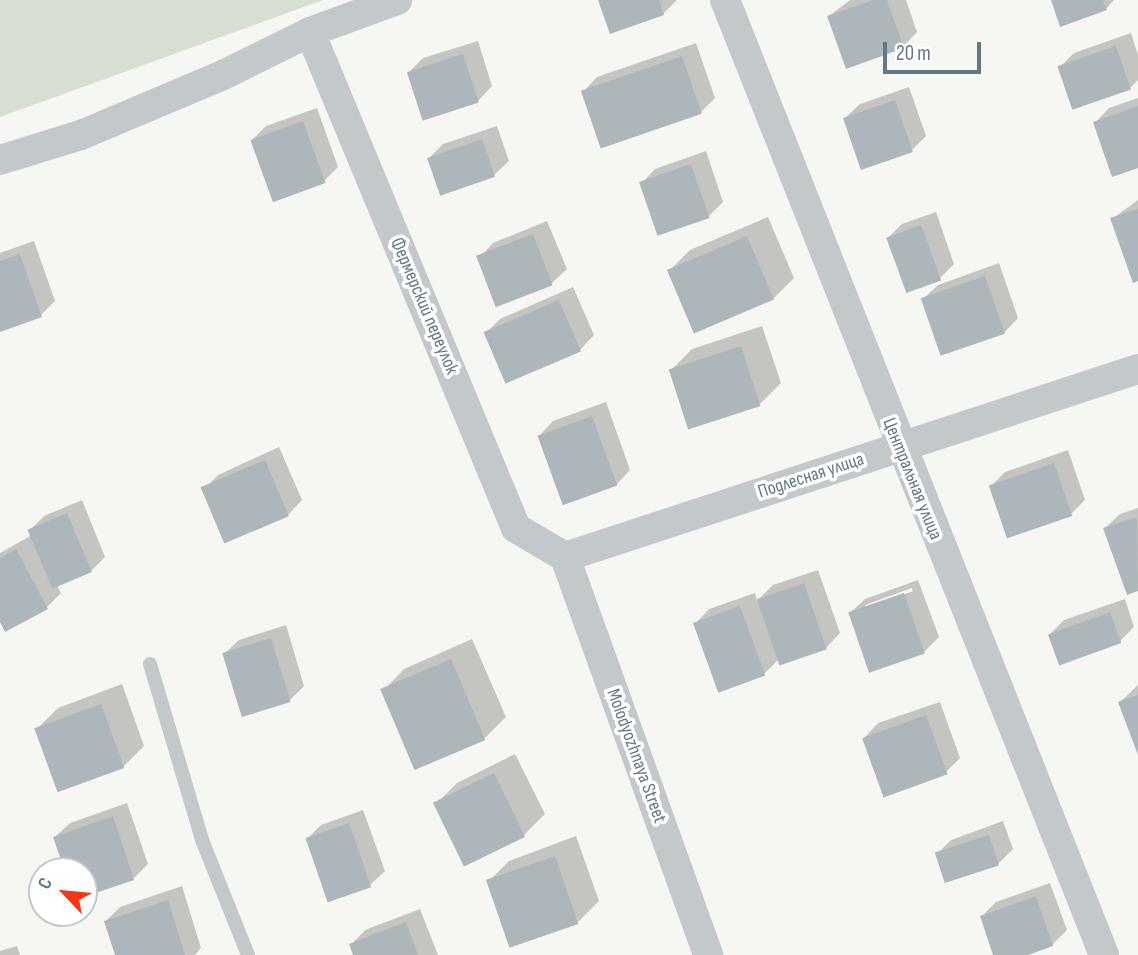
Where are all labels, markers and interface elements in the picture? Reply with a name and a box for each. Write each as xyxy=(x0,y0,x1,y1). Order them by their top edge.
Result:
scale bar xyxy=(886,28,984,72)
text: 20 m xyxy=(896,41,931,66)
street label: Фермерский переулок xyxy=(385,234,463,378)
street label: Центральная улица xyxy=(877,415,947,543)
street label: Подлесная улица xyxy=(755,448,867,504)
street label: Molodyozhnaya Street xyxy=(601,686,671,826)
north arrow xyxy=(28,857,98,927)
text: С xyxy=(33,874,58,893)

